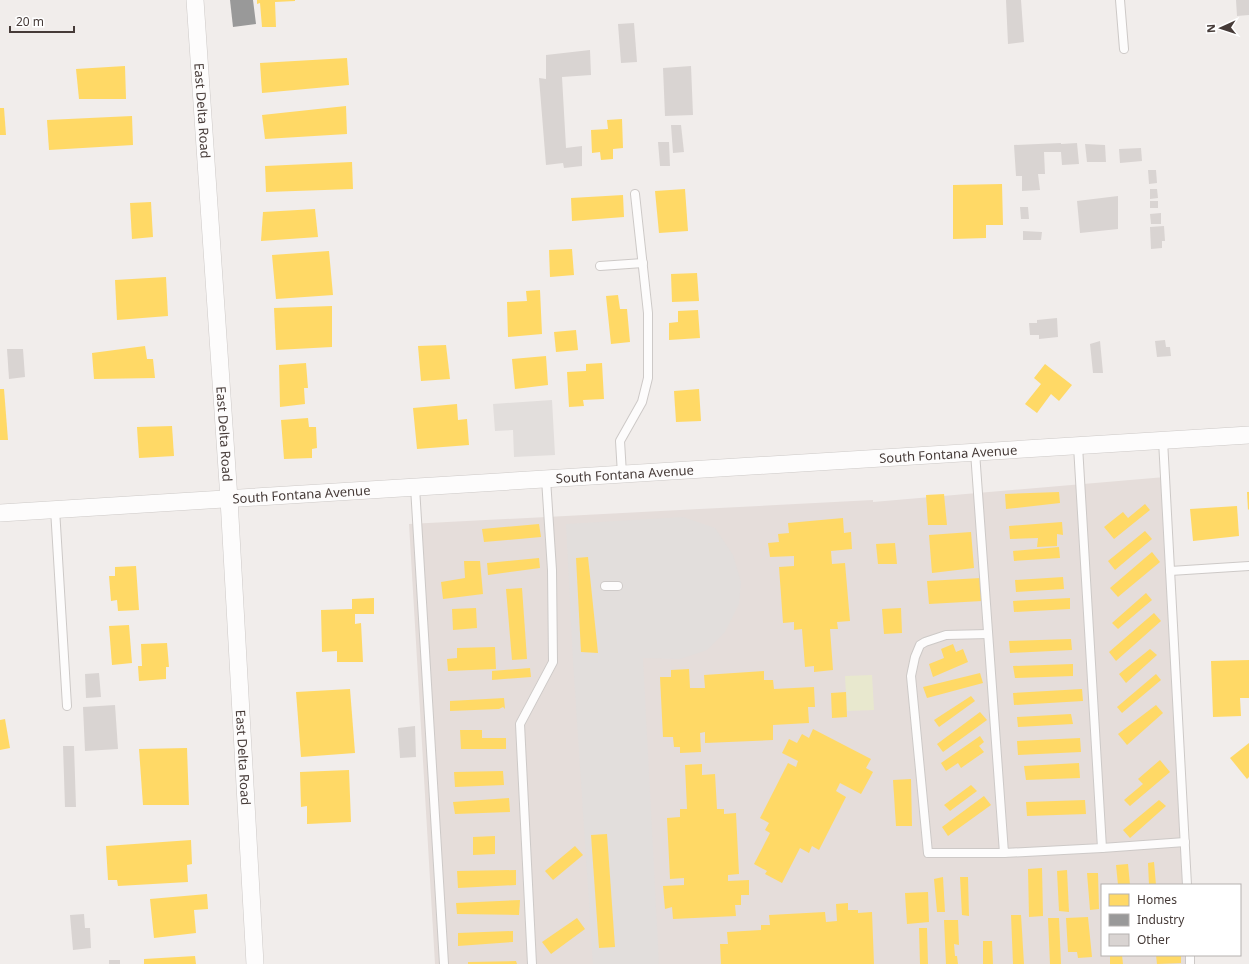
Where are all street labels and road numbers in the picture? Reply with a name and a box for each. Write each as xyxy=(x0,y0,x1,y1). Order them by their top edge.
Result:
street label: East Delta Road xyxy=(190,62,215,159)
street label: East Delta Road xyxy=(212,386,237,482)
street label: South Fontana Avenue xyxy=(879,440,1018,467)
street label: South Fontana Avenue xyxy=(555,461,694,487)
street label: South Fontana Avenue xyxy=(232,481,371,507)
street label: East Delta Road xyxy=(232,709,255,806)

